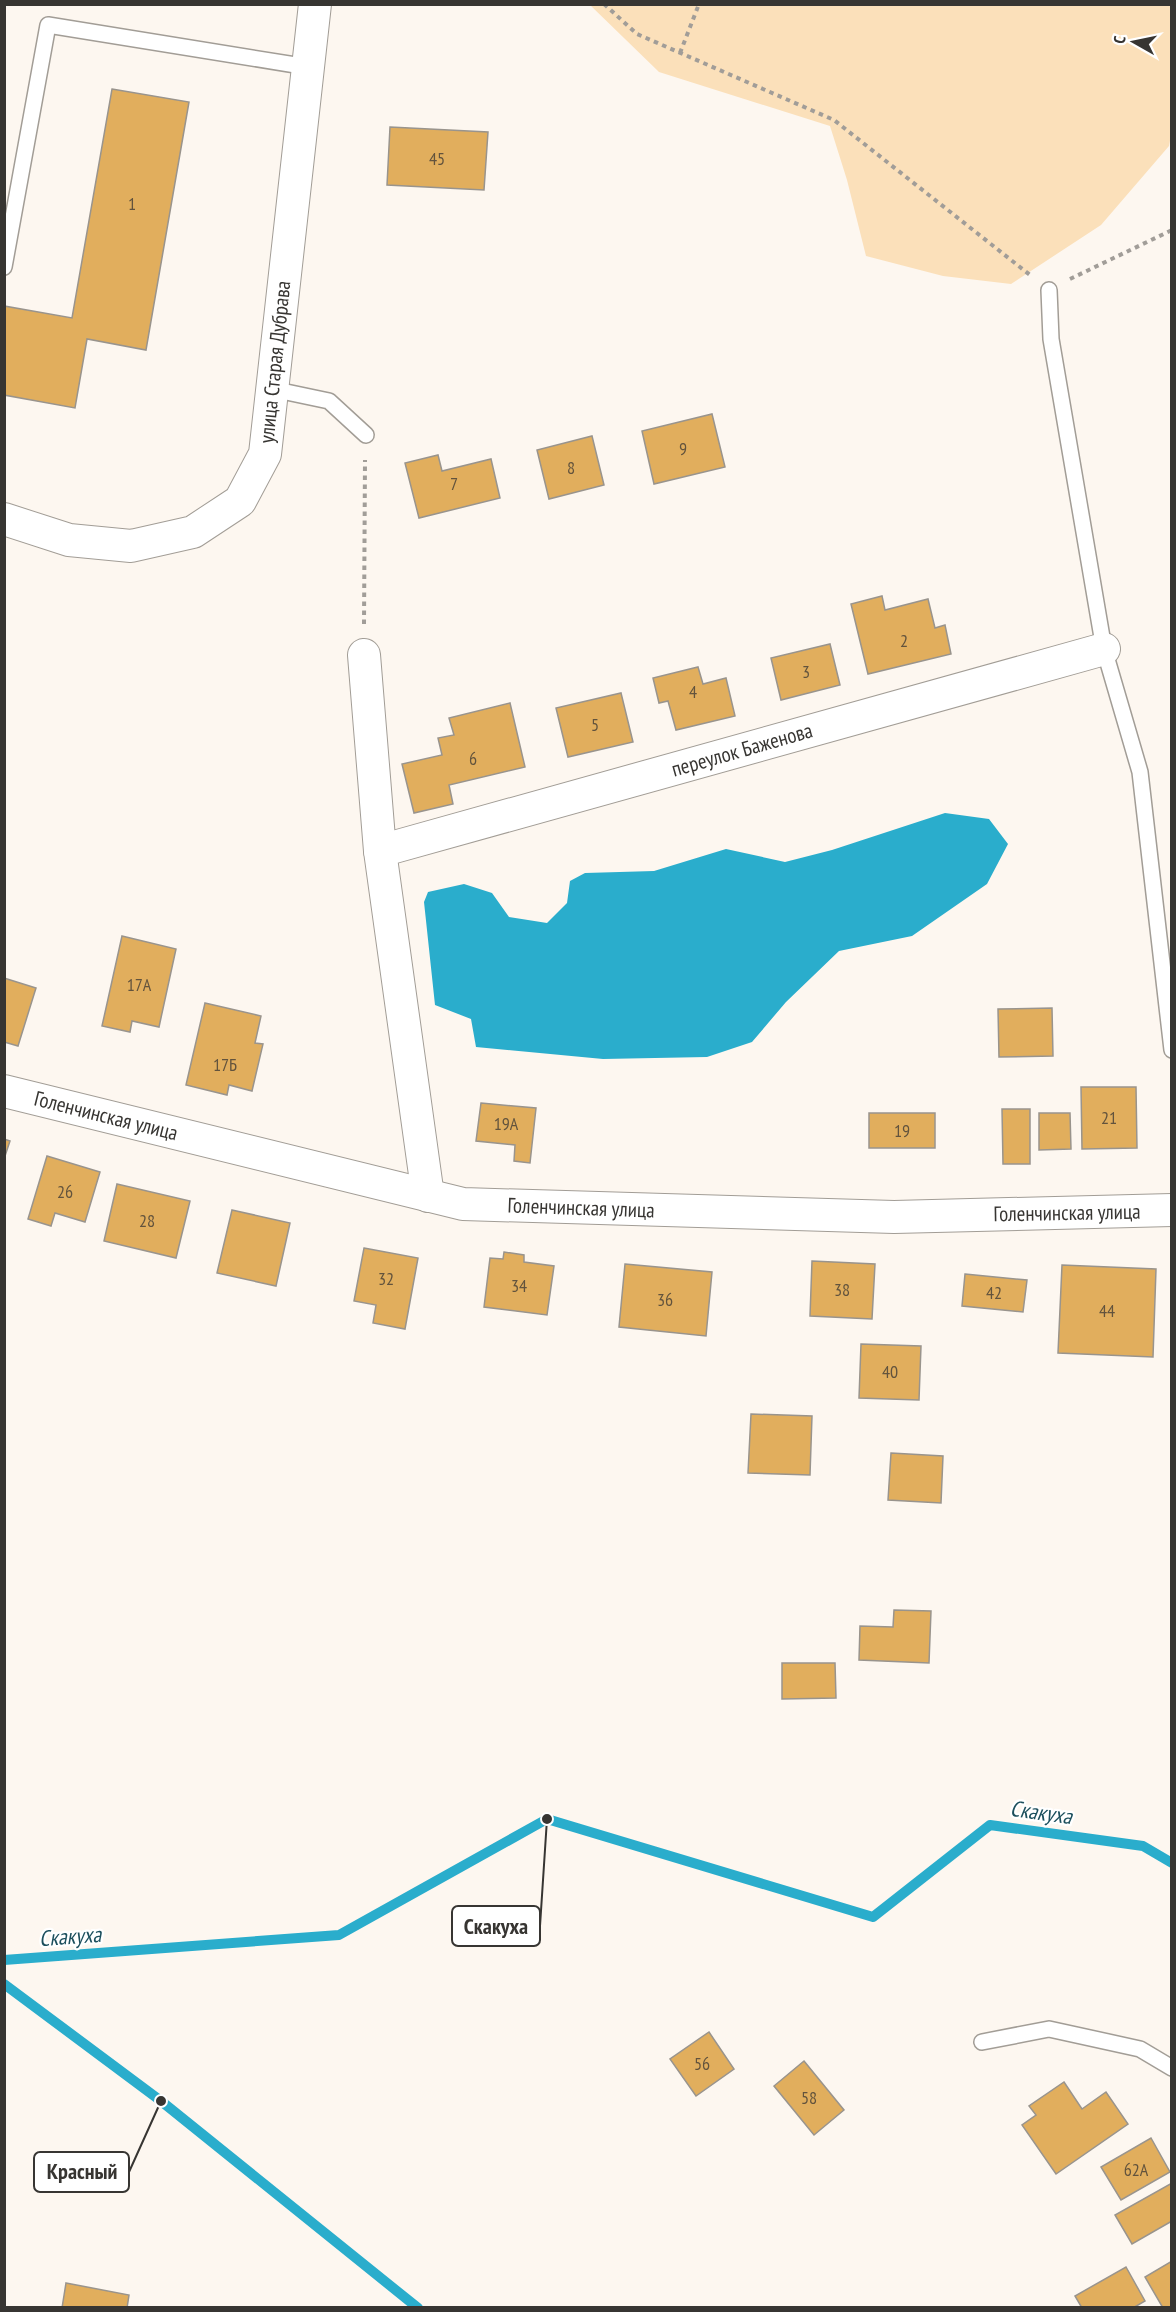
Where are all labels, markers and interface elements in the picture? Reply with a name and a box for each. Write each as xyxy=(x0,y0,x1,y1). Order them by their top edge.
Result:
north arrow xyxy=(1104,12,1164,72)
text: С xyxy=(1109,34,1130,45)
house number: 45 xyxy=(429,147,445,170)
house number: 1 xyxy=(128,192,136,215)
street label: улица Старая Дубрава xyxy=(253,279,296,445)
house number: 9 xyxy=(679,437,687,460)
house number: 8 xyxy=(567,456,575,479)
house number: 7 xyxy=(450,472,458,495)
house number: 2 xyxy=(900,629,908,652)
house number: 3 xyxy=(802,660,810,683)
house number: 4 xyxy=(689,680,697,703)
house number: 5 xyxy=(591,713,599,736)
street label: переулок Баженова xyxy=(668,716,816,783)
house number: 6 xyxy=(469,747,477,770)
house number: 17А xyxy=(127,973,152,996)
house number: 17Б xyxy=(213,1053,237,1076)
street label: Голенчинская улица xyxy=(31,1085,181,1146)
house number: 21 xyxy=(1101,1106,1117,1129)
house number: 19А xyxy=(494,1112,519,1135)
house number: 19 xyxy=(894,1119,910,1142)
house number: 26 xyxy=(57,1180,73,1203)
street label: Голенчинская улица xyxy=(507,1191,655,1224)
street label: Голенчинская улица xyxy=(993,1198,1141,1227)
house number: 28 xyxy=(139,1209,155,1232)
house number: 32 xyxy=(378,1267,394,1290)
house number: 34 xyxy=(511,1274,527,1297)
house number: 38 xyxy=(834,1278,850,1301)
house number: 42 xyxy=(986,1281,1002,1304)
house number: 36 xyxy=(657,1288,673,1311)
house number: 44 xyxy=(1099,1299,1115,1322)
house number: 40 xyxy=(882,1360,898,1383)
water label: Скакуха xyxy=(1008,1794,1075,1830)
callout: Скакуха xyxy=(452,1906,540,1946)
text: Скакуха xyxy=(464,1912,528,1940)
water label: Скакуха xyxy=(38,1920,103,1952)
house number: 56 xyxy=(694,2052,710,2075)
house number: 58 xyxy=(801,2086,817,2109)
callout: Красный xyxy=(34,2152,129,2192)
text: Красный xyxy=(47,2157,117,2185)
house number: 62А xyxy=(1124,2158,1149,2181)

